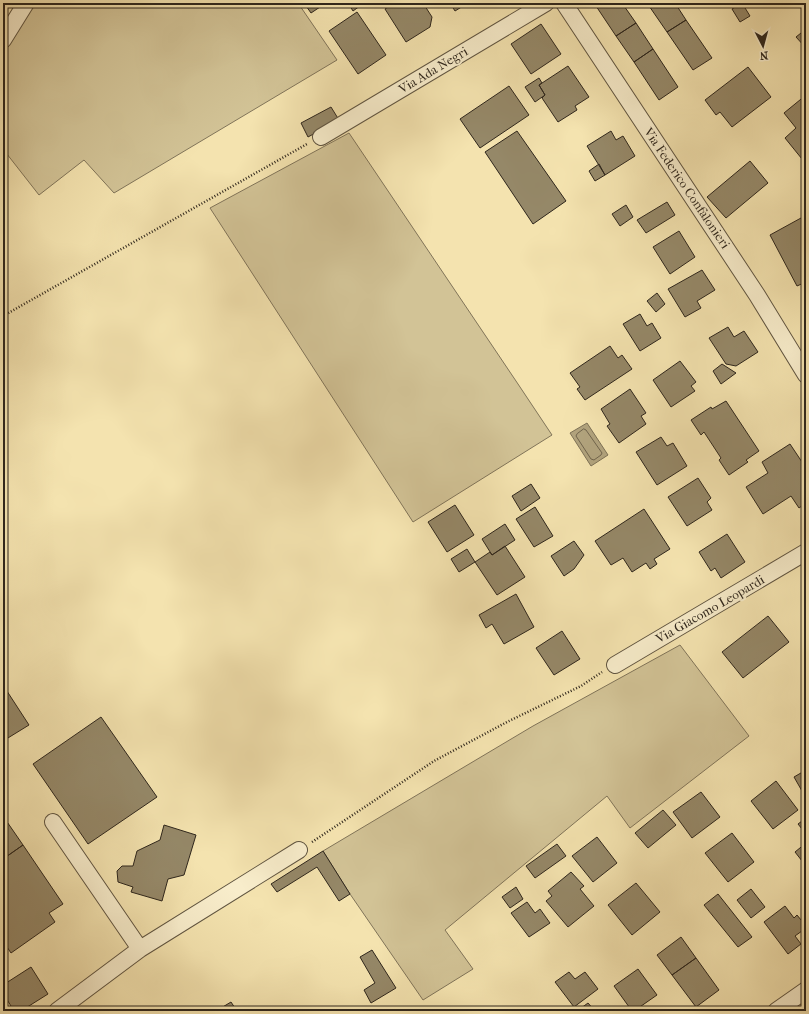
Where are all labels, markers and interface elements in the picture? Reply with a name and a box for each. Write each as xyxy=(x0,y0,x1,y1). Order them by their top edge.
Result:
north arrow xyxy=(743,26,783,66)
street label: Via Ada Negri xyxy=(395,43,470,97)
text: N xyxy=(759,49,769,62)
street label: Via Federico Confalonieri xyxy=(640,124,733,251)
street label: Via Giacomo Leopardi xyxy=(652,572,767,647)

